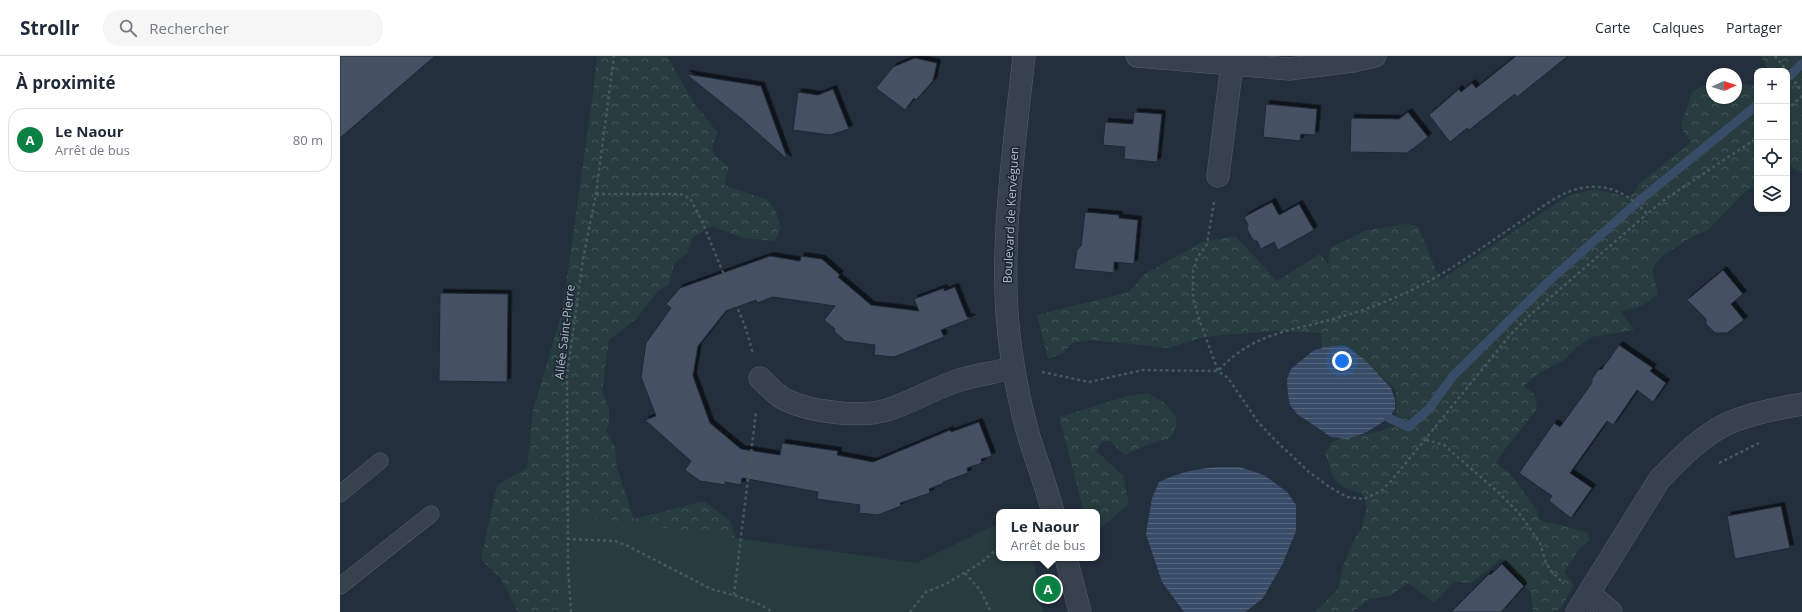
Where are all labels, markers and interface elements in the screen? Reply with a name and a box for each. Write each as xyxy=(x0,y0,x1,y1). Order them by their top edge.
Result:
search box xyxy=(103,10,383,46)
text: Strollr xyxy=(20,15,79,41)
icon: search xyxy=(117,17,139,39)
text: Rechercher xyxy=(149,18,229,38)
text: Carte xyxy=(1595,18,1630,37)
text: Calques xyxy=(1652,18,1704,37)
text: Partager xyxy=(1726,18,1782,37)
north arrow xyxy=(1706,68,1742,104)
map controls xyxy=(1754,68,1790,212)
button: + xyxy=(1754,68,1790,104)
text: À proximité xyxy=(16,71,115,94)
button: − xyxy=(1754,104,1790,140)
text: Le Naour xyxy=(55,121,123,141)
text: A xyxy=(26,131,34,149)
text: 80 m xyxy=(293,131,323,149)
button: locate xyxy=(1754,140,1790,176)
text: Arrêt de bus xyxy=(55,141,130,159)
street label: Boulevard de Kervéguen xyxy=(998,146,1023,284)
button: layers xyxy=(1754,176,1790,212)
street label: Allée Saint-Pierre xyxy=(550,283,579,380)
your location xyxy=(1332,351,1352,371)
popup xyxy=(996,509,1100,561)
text: Le Naour xyxy=(1011,516,1079,536)
text: Arrêt de bus xyxy=(1011,536,1085,554)
pin: A xyxy=(1035,574,1061,604)

